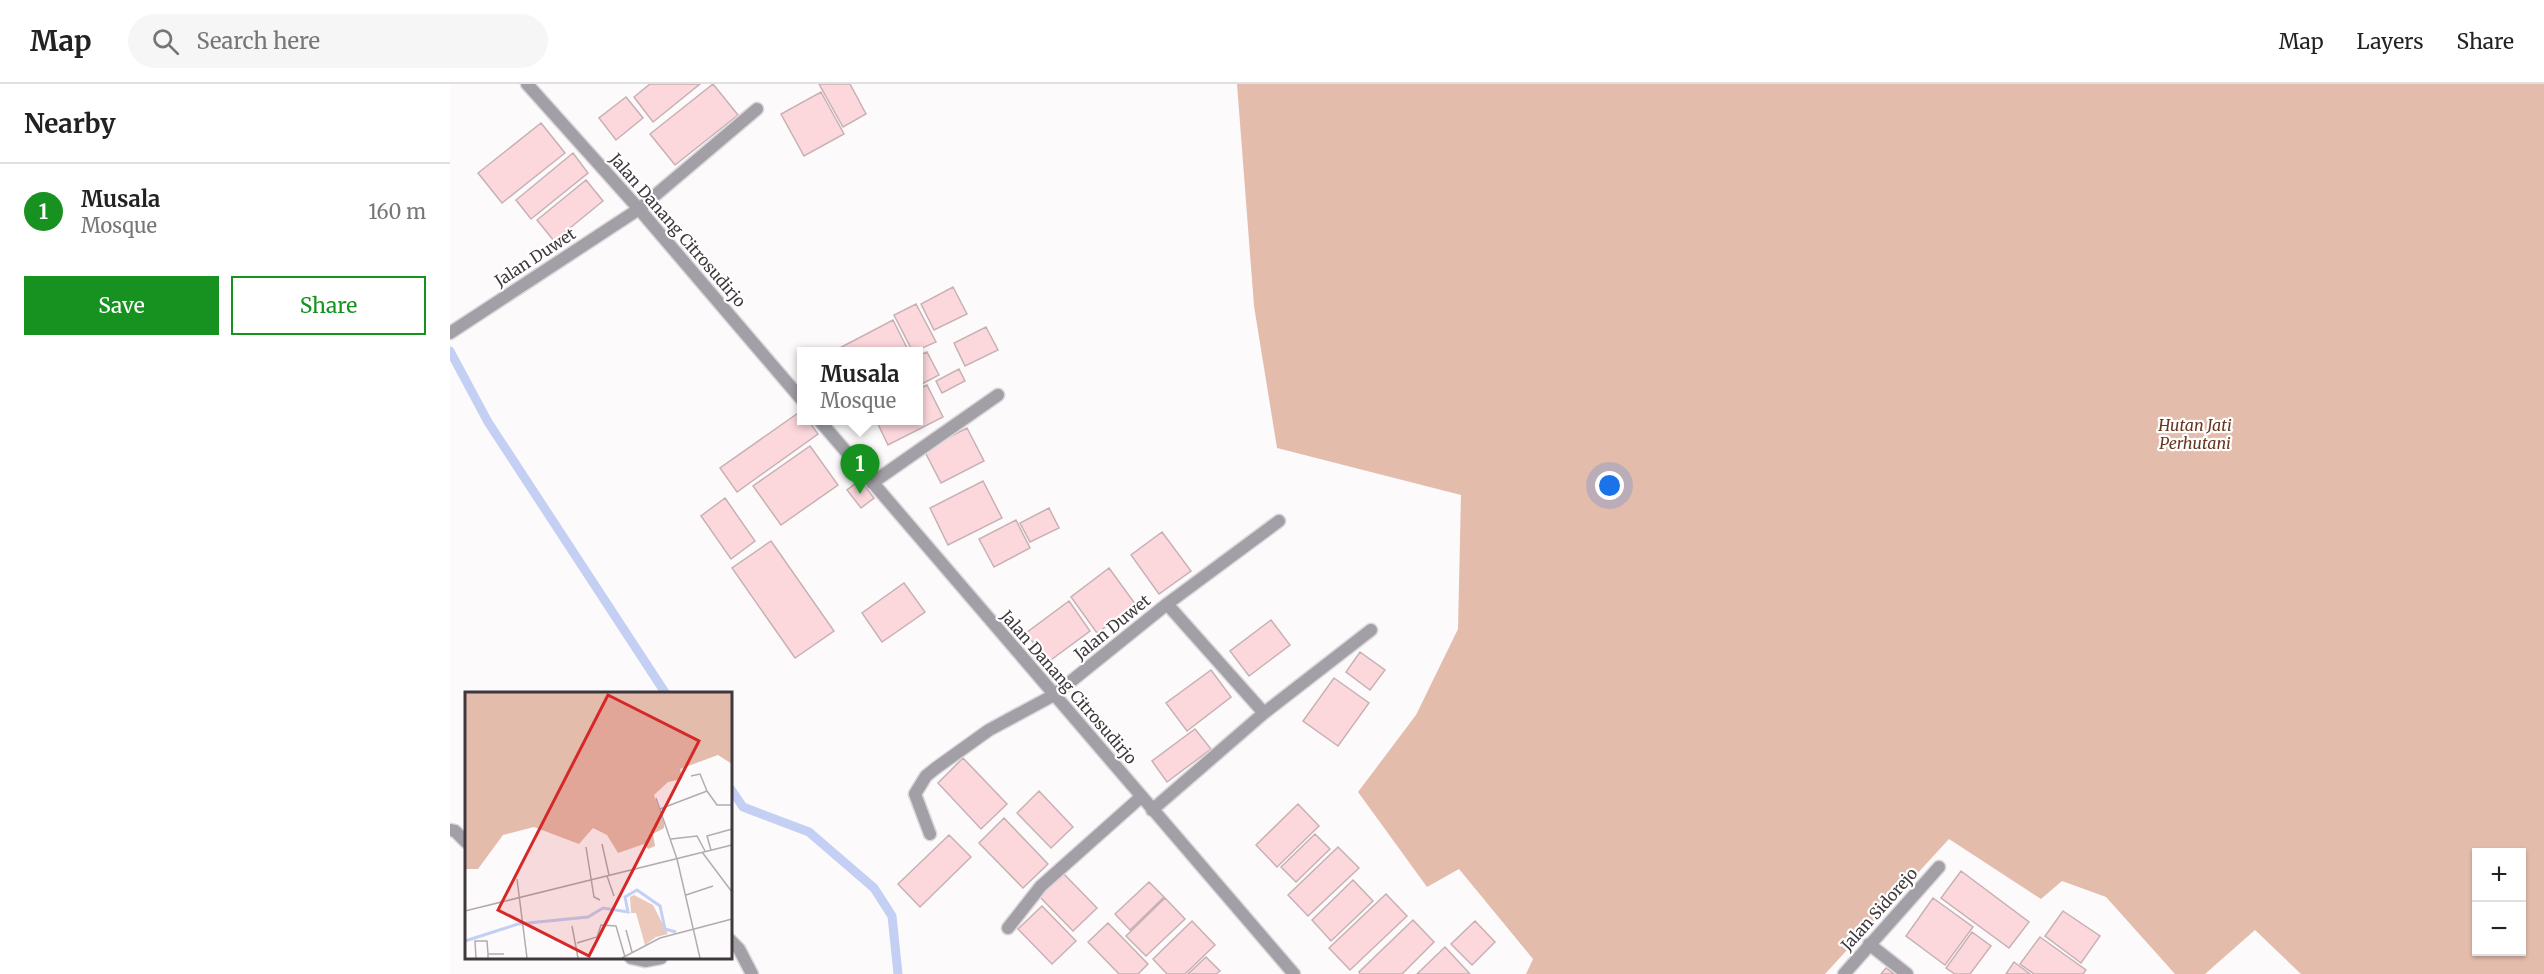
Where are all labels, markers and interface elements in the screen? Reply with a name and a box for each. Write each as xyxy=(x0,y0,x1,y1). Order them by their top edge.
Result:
search box xyxy=(128,14,548,68)
text: Map xyxy=(30,23,92,59)
icon: search xyxy=(149,25,182,58)
text: Search here xyxy=(197,27,320,55)
text: Map xyxy=(2279,28,2324,55)
text: Layers xyxy=(2357,28,2424,55)
text: Share xyxy=(2457,28,2514,55)
text: Nearby xyxy=(24,107,116,140)
street label: Jalan Danang Citrosudirjo xyxy=(605,148,750,311)
text: Musala xyxy=(81,185,160,213)
text: 1 xyxy=(39,199,48,224)
text: 160 m xyxy=(368,199,426,224)
text: Mosque xyxy=(81,213,157,238)
street label: Jalan Duwet xyxy=(490,223,580,291)
button: Save xyxy=(24,276,219,335)
button: Share xyxy=(231,276,426,335)
popup xyxy=(797,347,923,425)
text: Musala xyxy=(820,360,900,388)
text: Mosque xyxy=(820,388,896,413)
park label: Hutan Jati Perhutani xyxy=(2157,415,2232,453)
pin: 1 xyxy=(840,444,880,494)
your location xyxy=(1595,471,1624,500)
street label: Jalan Duwet xyxy=(1069,590,1155,664)
street label: Jalan Danang Citrosudirjo xyxy=(996,605,1141,768)
inset map xyxy=(465,692,732,959)
map controls xyxy=(2472,848,2526,956)
button: + xyxy=(2472,848,2526,902)
street label: Jalan Sidorejo xyxy=(1836,863,1921,955)
button: − xyxy=(2472,902,2526,956)

